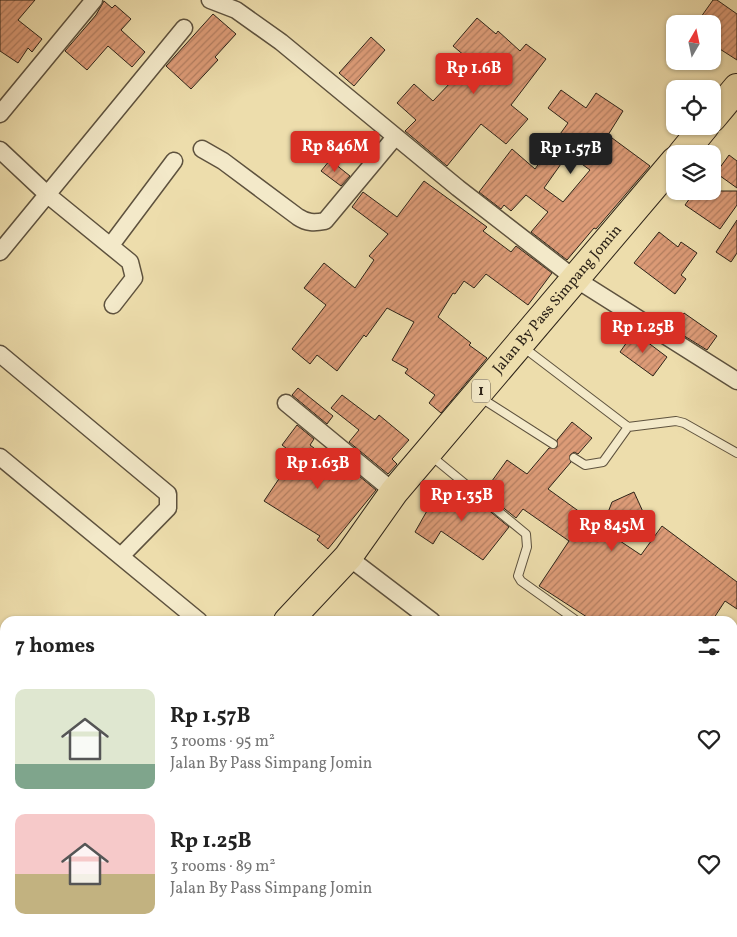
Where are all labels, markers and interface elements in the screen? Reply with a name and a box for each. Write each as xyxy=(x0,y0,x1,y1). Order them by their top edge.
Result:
north arrow xyxy=(666,15,721,70)
map controls xyxy=(666,15,721,200)
pin: Rp 1.6B xyxy=(428,52,520,95)
text: Rp 1.6B xyxy=(446,58,502,80)
button: locate xyxy=(666,80,721,135)
pin: Rp 846M xyxy=(289,130,381,173)
pin: Rp 1.57B xyxy=(519,132,623,175)
text: Rp 846M xyxy=(302,136,368,158)
text: Rp 1.57B xyxy=(540,138,602,160)
button: layers xyxy=(666,145,721,200)
street label: Jalan By Pass Simpang Jomin xyxy=(488,220,627,379)
pin: Rp 1.25B xyxy=(591,312,695,354)
text: Rp 1.25B xyxy=(612,317,674,339)
road number: 1 xyxy=(472,380,490,402)
pin: Rp 1.63B xyxy=(266,448,370,490)
text: Rp 1.63B xyxy=(286,453,350,475)
pin: Rp 1.35B xyxy=(410,480,514,522)
text: Rp 1.35B xyxy=(431,485,493,507)
pin: Rp 845M xyxy=(566,510,658,552)
text: Rp 845M xyxy=(579,515,645,537)
text: 7 homes xyxy=(15,632,95,661)
icon: filters xyxy=(695,632,723,660)
text: Rp 1.57B xyxy=(170,702,251,731)
icon: home xyxy=(55,709,115,769)
icon: heart xyxy=(695,725,723,753)
text: 3 rooms · 95 m² xyxy=(170,731,275,753)
text: Jalan By Pass Simpang Jomin xyxy=(170,753,372,775)
text: Rp 1.25B xyxy=(170,827,252,856)
icon: home xyxy=(55,834,115,894)
icon: heart xyxy=(695,850,723,878)
text: 3 rooms · 89 m² xyxy=(170,856,275,878)
text: Jalan By Pass Simpang Jomin xyxy=(170,878,372,900)

